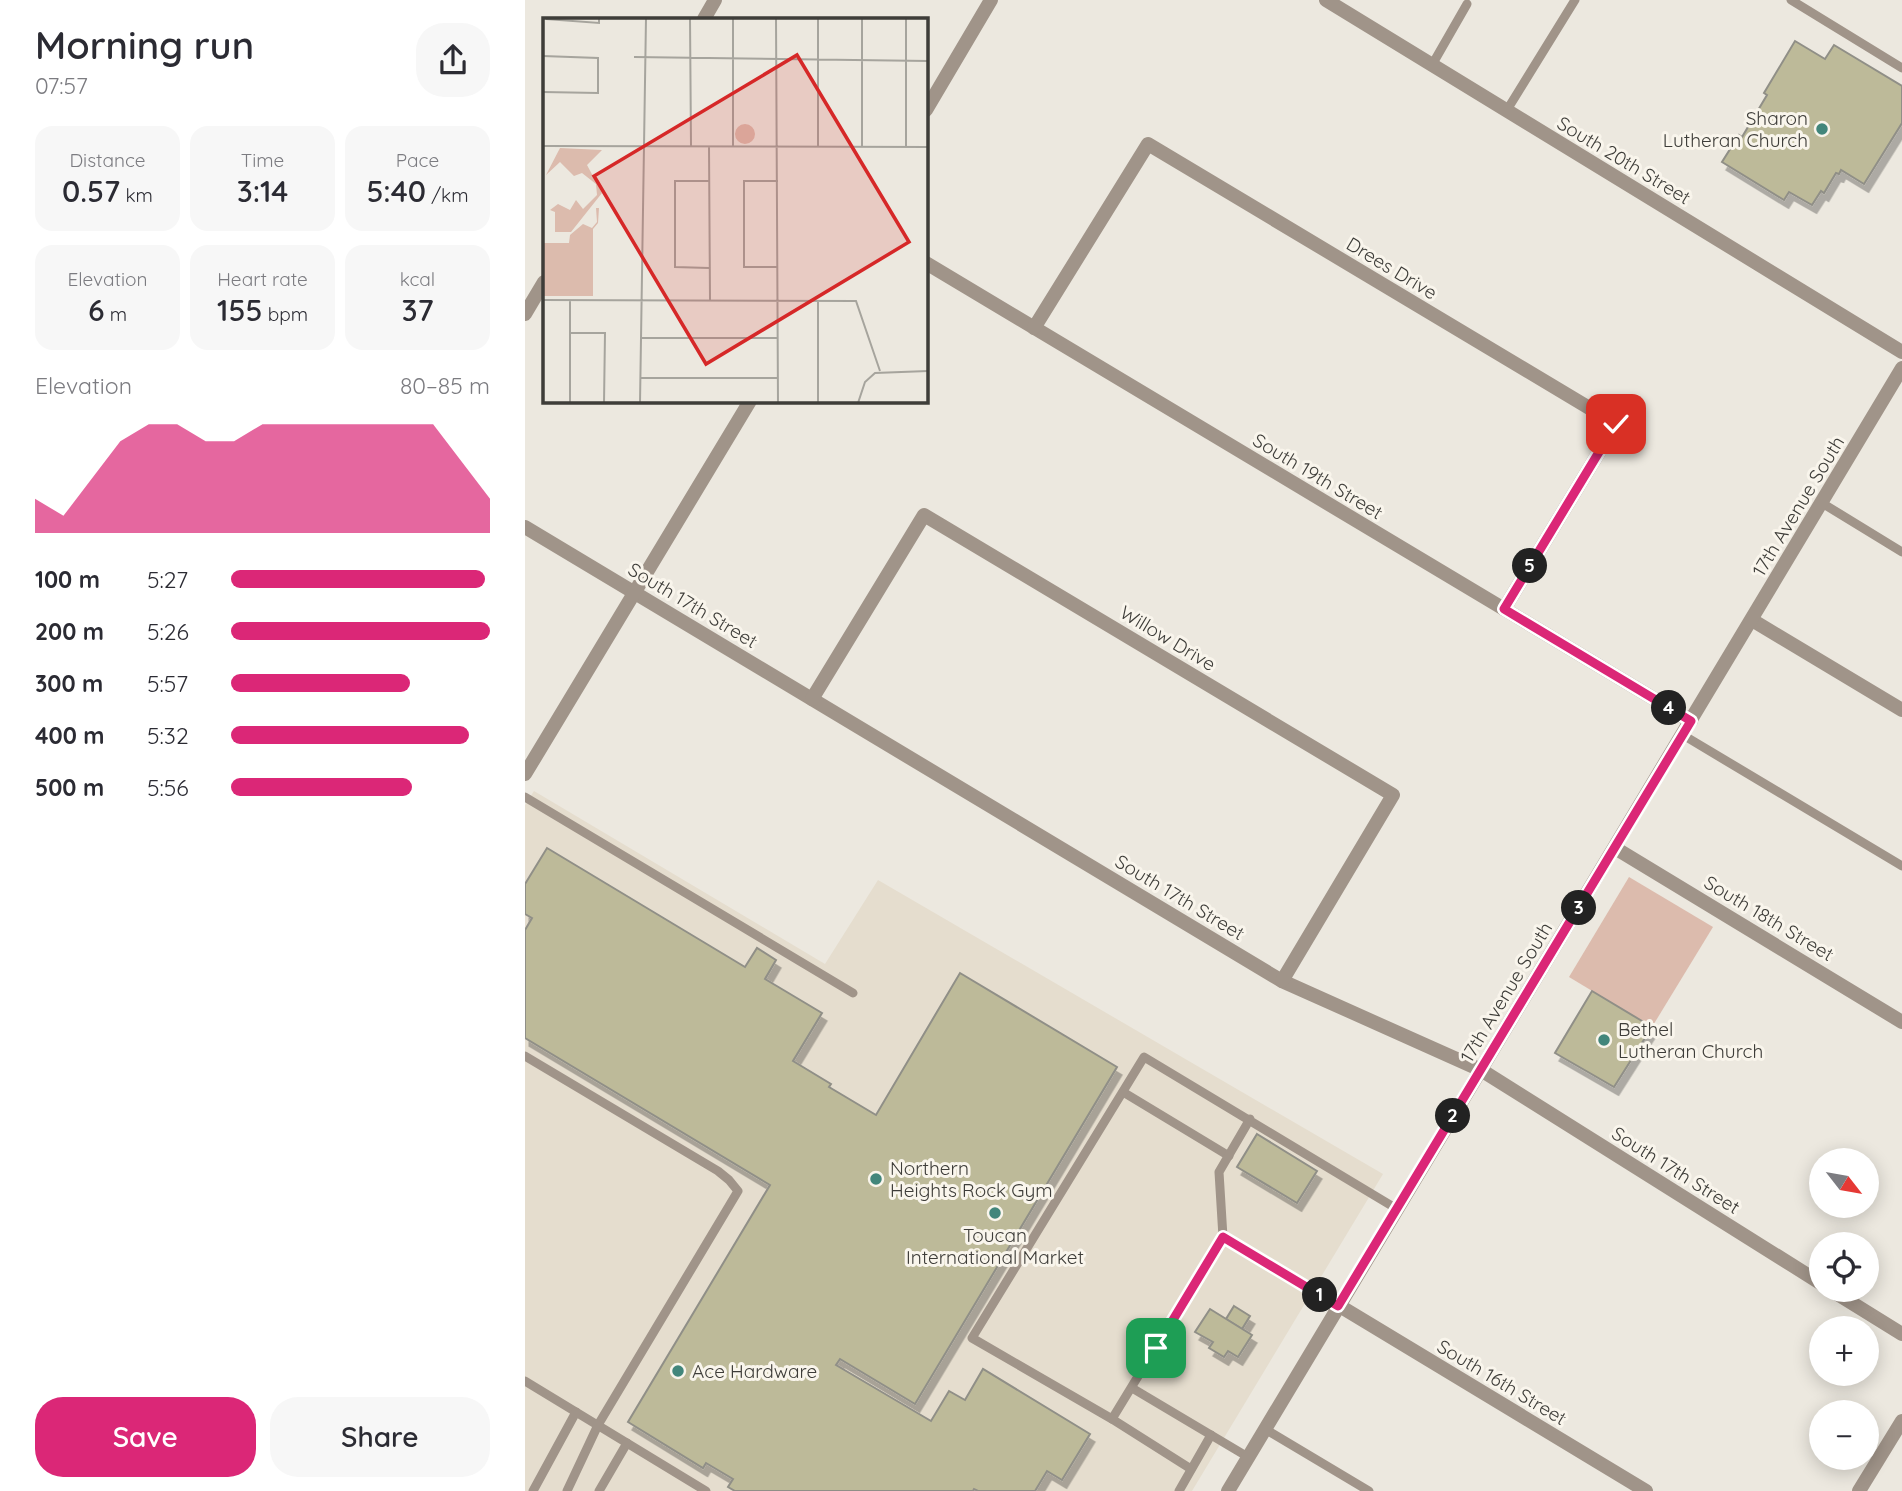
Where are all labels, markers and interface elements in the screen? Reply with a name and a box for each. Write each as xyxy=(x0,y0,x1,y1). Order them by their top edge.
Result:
inset map xyxy=(543,18,927,402)
text: Morning run xyxy=(35,21,254,69)
button: share xyxy=(416,23,490,97)
text: 07:57 xyxy=(35,71,88,100)
place label: Sharon Lutheran Church xyxy=(1663,106,1808,152)
street label: South 20th Street xyxy=(1553,111,1695,209)
marker: Sharon Lutheran Church xyxy=(1814,121,1830,137)
text: Distance xyxy=(69,148,146,172)
text: Time xyxy=(241,148,284,172)
text: Pace xyxy=(396,148,439,172)
text: 0.57 xyxy=(62,172,120,210)
text: 3:14 xyxy=(237,172,288,210)
text: 5:40 xyxy=(366,172,426,210)
text: km xyxy=(120,183,153,207)
text: /km xyxy=(426,183,469,207)
street label: Drees Drive xyxy=(1342,231,1442,305)
text: Elevation xyxy=(67,267,148,291)
text: Heart rate xyxy=(217,267,308,291)
text: kcal xyxy=(400,267,435,291)
text: 6 xyxy=(88,291,104,329)
text: 155 xyxy=(217,291,262,329)
text: 37 xyxy=(401,291,434,329)
text: m xyxy=(104,302,127,326)
text: bpm xyxy=(262,302,308,326)
text: Elevation xyxy=(35,371,132,400)
text: 80–85 m xyxy=(400,371,490,400)
pin xyxy=(1586,394,1646,454)
icon: check xyxy=(1597,405,1635,443)
street label: South 19th Street xyxy=(1249,428,1387,524)
street label: 17th Avenue South xyxy=(1747,431,1849,581)
pin: 5 xyxy=(1513,548,1548,584)
text: 5 xyxy=(1524,553,1535,577)
street label: South 17th Street xyxy=(624,557,762,653)
text: 100 m xyxy=(35,565,100,594)
text: 5:27 xyxy=(147,565,188,594)
street label: Willow Drive xyxy=(1116,600,1220,676)
text: 200 m xyxy=(35,617,104,646)
text: 5:26 xyxy=(147,617,189,646)
text: 300 m xyxy=(35,669,103,698)
text: 5:57 xyxy=(147,669,188,698)
pin: 4 xyxy=(1651,690,1687,726)
text: 4 xyxy=(1663,695,1674,719)
text: 400 m xyxy=(35,721,104,750)
text: 5:32 xyxy=(147,721,189,750)
text: 500 m xyxy=(35,773,104,802)
text: 5:56 xyxy=(147,773,189,802)
street label: South 17th Street xyxy=(1111,849,1249,945)
street label: South 18th Street xyxy=(1700,870,1838,966)
pin: 3 xyxy=(1561,890,1597,926)
text: 3 xyxy=(1573,895,1584,919)
street label: 17th Avenue South xyxy=(1455,917,1557,1067)
place label: Bethel Lutheran Church xyxy=(1618,1017,1763,1063)
marker: Bethel Lutheran Church xyxy=(1596,1032,1612,1048)
pin: 2 xyxy=(1436,1098,1471,1134)
text: 2 xyxy=(1447,1103,1458,1127)
street label: South 17th Street xyxy=(1608,1121,1744,1219)
north arrow xyxy=(1809,1148,1879,1218)
map controls xyxy=(1809,1148,1879,1470)
place label: Northern Heights Rock Gym xyxy=(890,1156,1053,1202)
marker: Northern Heights Rock Gym xyxy=(868,1171,884,1187)
marker: Toucan International Market xyxy=(987,1205,1003,1221)
place label: Toucan International Market xyxy=(906,1223,1084,1269)
button: locate xyxy=(1809,1232,1879,1302)
pin: 1 xyxy=(1303,1278,1337,1312)
text: 1 xyxy=(1316,1282,1323,1306)
button: + xyxy=(1809,1316,1879,1386)
pin xyxy=(1126,1318,1186,1378)
icon: arrive xyxy=(1137,1329,1175,1367)
street label: South 16th Street xyxy=(1433,1334,1571,1430)
place label: Ace Hardware xyxy=(692,1359,817,1383)
marker: Ace Hardware xyxy=(670,1363,686,1379)
button: Save xyxy=(35,1397,256,1477)
button: Share xyxy=(270,1397,490,1477)
button: − xyxy=(1809,1400,1879,1470)

